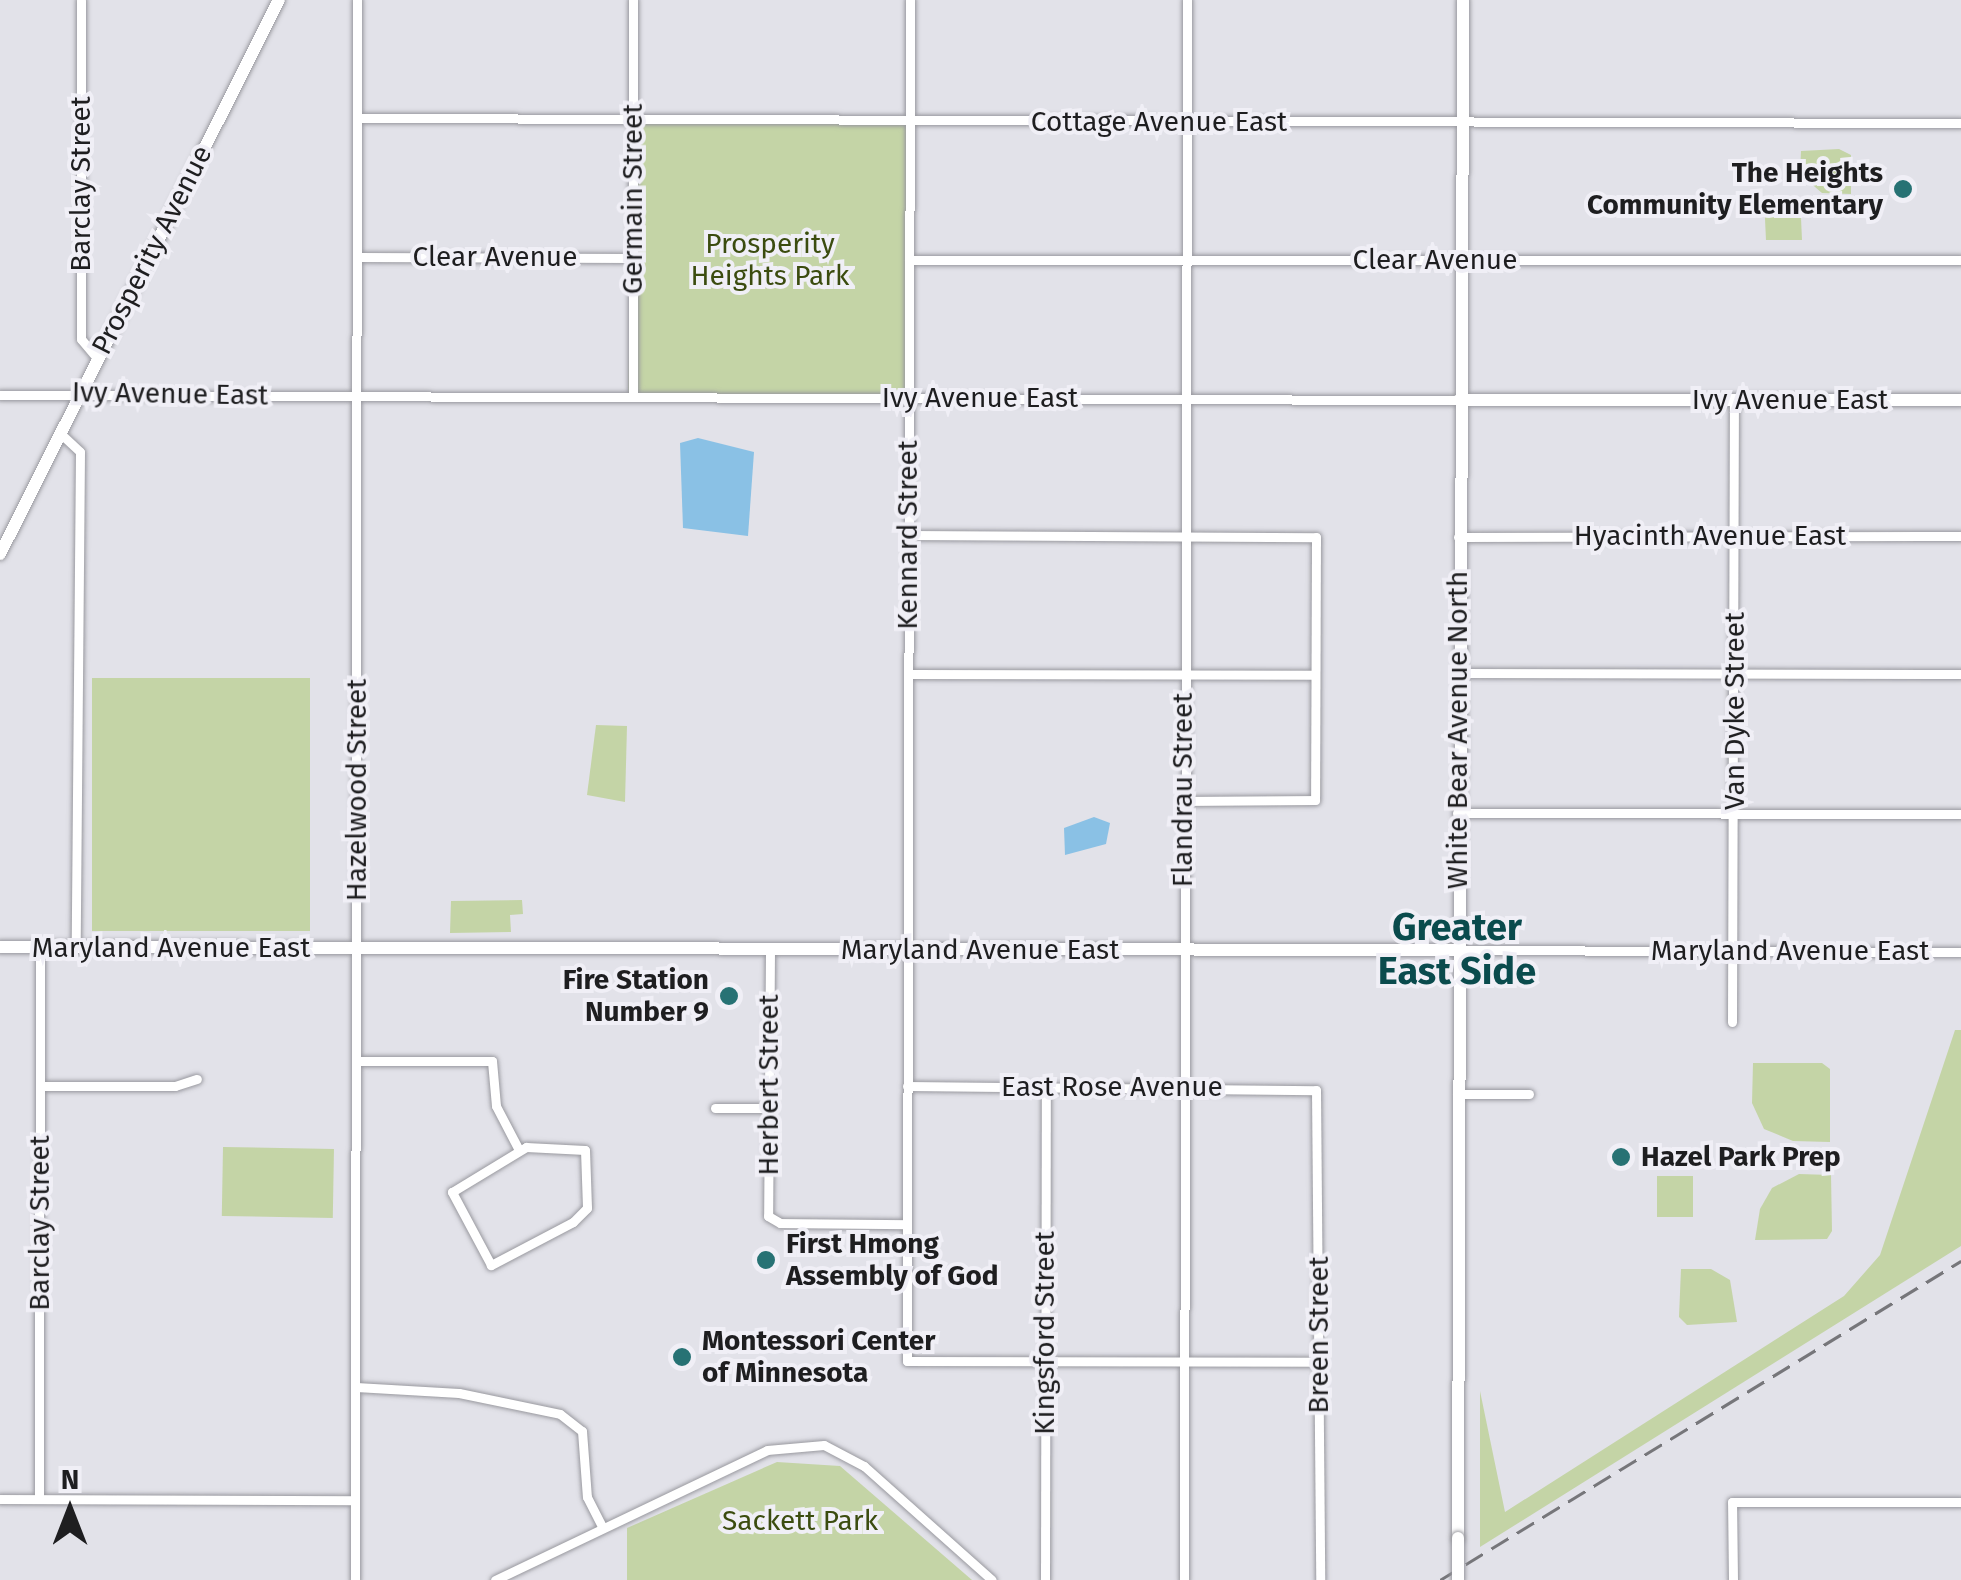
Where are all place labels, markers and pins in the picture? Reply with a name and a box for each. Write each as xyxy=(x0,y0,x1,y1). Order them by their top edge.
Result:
place label: The Heights Community Elementary xyxy=(1587,156,1883,222)
marker: The Heights Community Elementary xyxy=(1892,178,1914,200)
place label: Fire Station Number 9 xyxy=(563,963,709,1029)
marker: Fire Station Number 9 xyxy=(718,985,740,1007)
place label: Hazel Park Prep xyxy=(1641,1140,1841,1174)
marker: Hazel Park Prep xyxy=(1610,1146,1632,1168)
place label: First Hmong Assembly of God xyxy=(786,1227,999,1293)
marker: First Hmong Assembly of God xyxy=(755,1249,777,1271)
place label: Montessori Center of Minnesota xyxy=(702,1324,935,1390)
marker: Montessori Center of Minnesota xyxy=(671,1346,693,1368)

